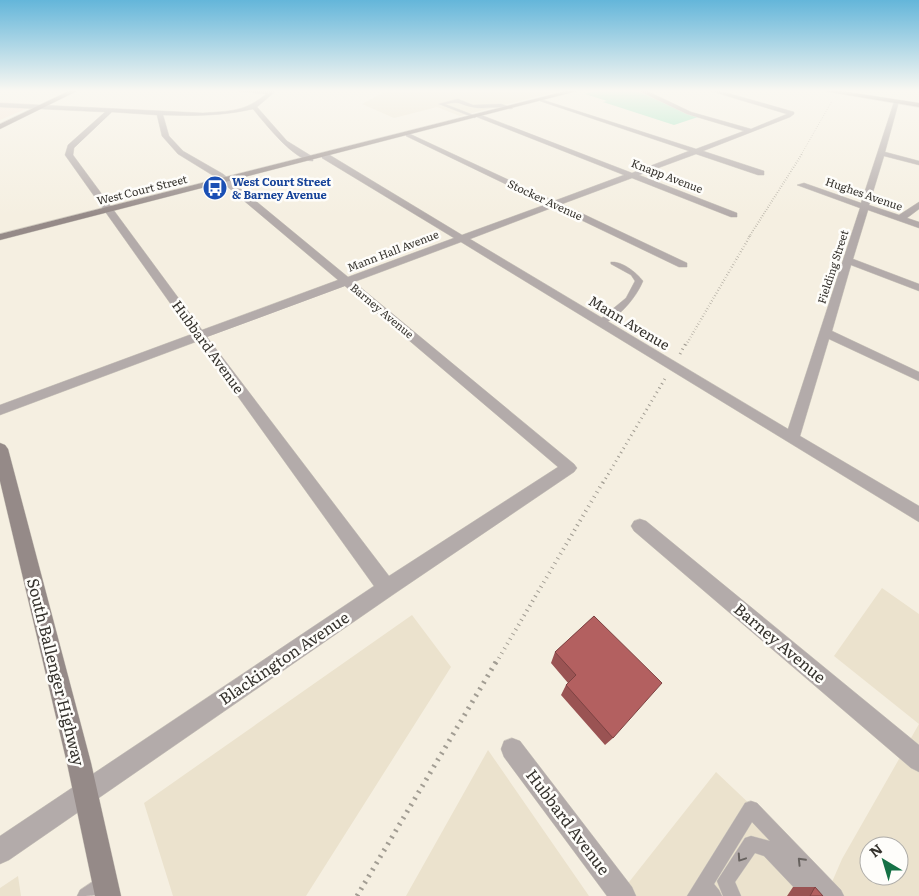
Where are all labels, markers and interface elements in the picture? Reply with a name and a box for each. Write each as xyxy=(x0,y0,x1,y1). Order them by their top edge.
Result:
street label: Knapp Avenue xyxy=(629,154,706,196)
street label: West Court Street xyxy=(95,170,189,208)
street label: Hughes Avenue xyxy=(824,172,905,214)
place label: West Court Street & Barney Avenue xyxy=(232,173,331,202)
bus stop icon: West Court Street & Barney Avenue xyxy=(202,175,228,201)
street label: Stocker Avenue xyxy=(505,175,586,224)
street label: Mann Hall Avenue xyxy=(345,225,441,275)
street label: Fielding Street xyxy=(813,227,852,306)
street label: Barney Avenue xyxy=(348,279,418,342)
street label: Mann Avenue xyxy=(585,290,674,354)
street label: Hubbard Avenue xyxy=(168,296,250,397)
street label: South Ballenger Highway xyxy=(22,575,92,769)
street label: Barney Avenue xyxy=(729,596,832,688)
street label: Blackington Avenue xyxy=(214,605,353,710)
street label: Hubbard Avenue xyxy=(521,763,617,879)
north arrow xyxy=(859,836,909,886)
text: N xyxy=(865,838,886,861)
one-way arrow xyxy=(738,853,747,862)
one-way arrow xyxy=(798,858,807,867)

